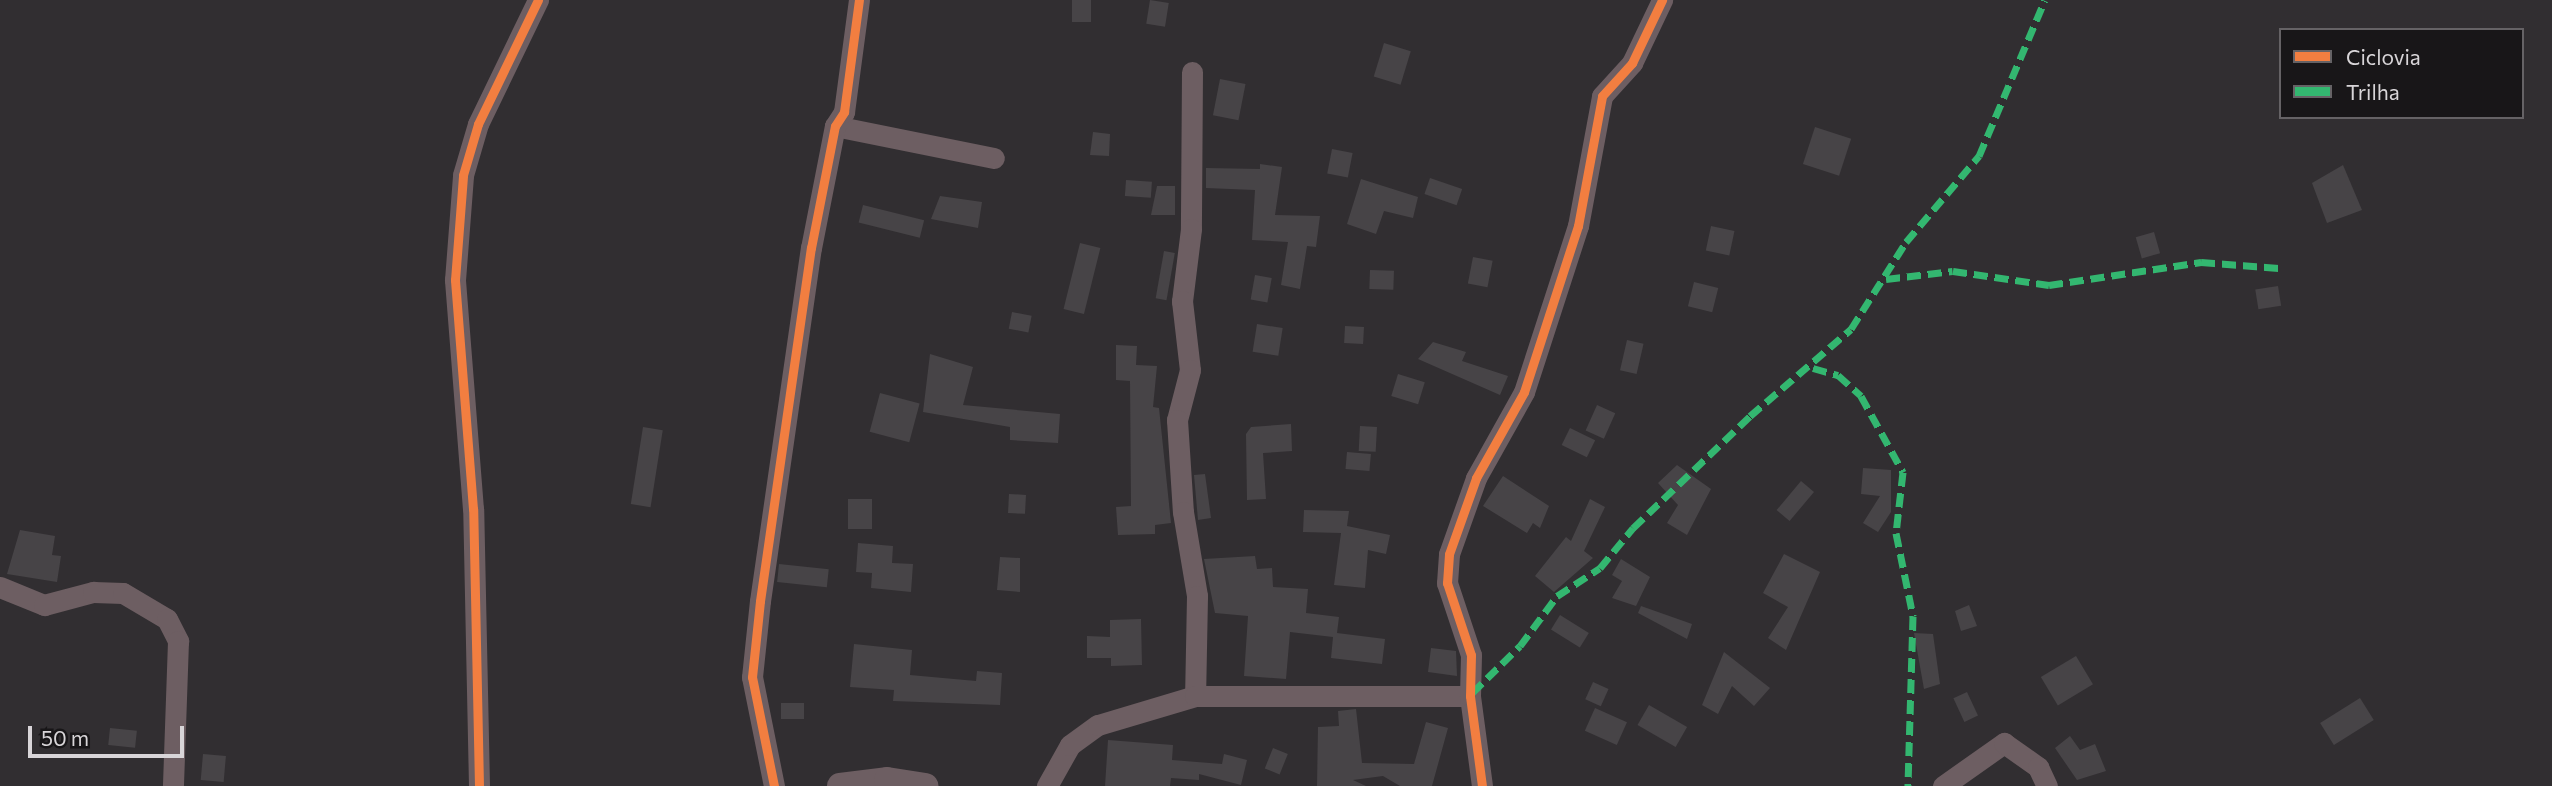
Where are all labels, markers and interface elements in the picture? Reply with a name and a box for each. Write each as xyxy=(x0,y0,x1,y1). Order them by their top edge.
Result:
legend xyxy=(2279,28,2524,119)
text: Ciclovia xyxy=(2346,44,2421,69)
text: Trilha xyxy=(2346,79,2400,104)
scale bar xyxy=(32,712,187,756)
text: 50 m xyxy=(41,725,89,750)

